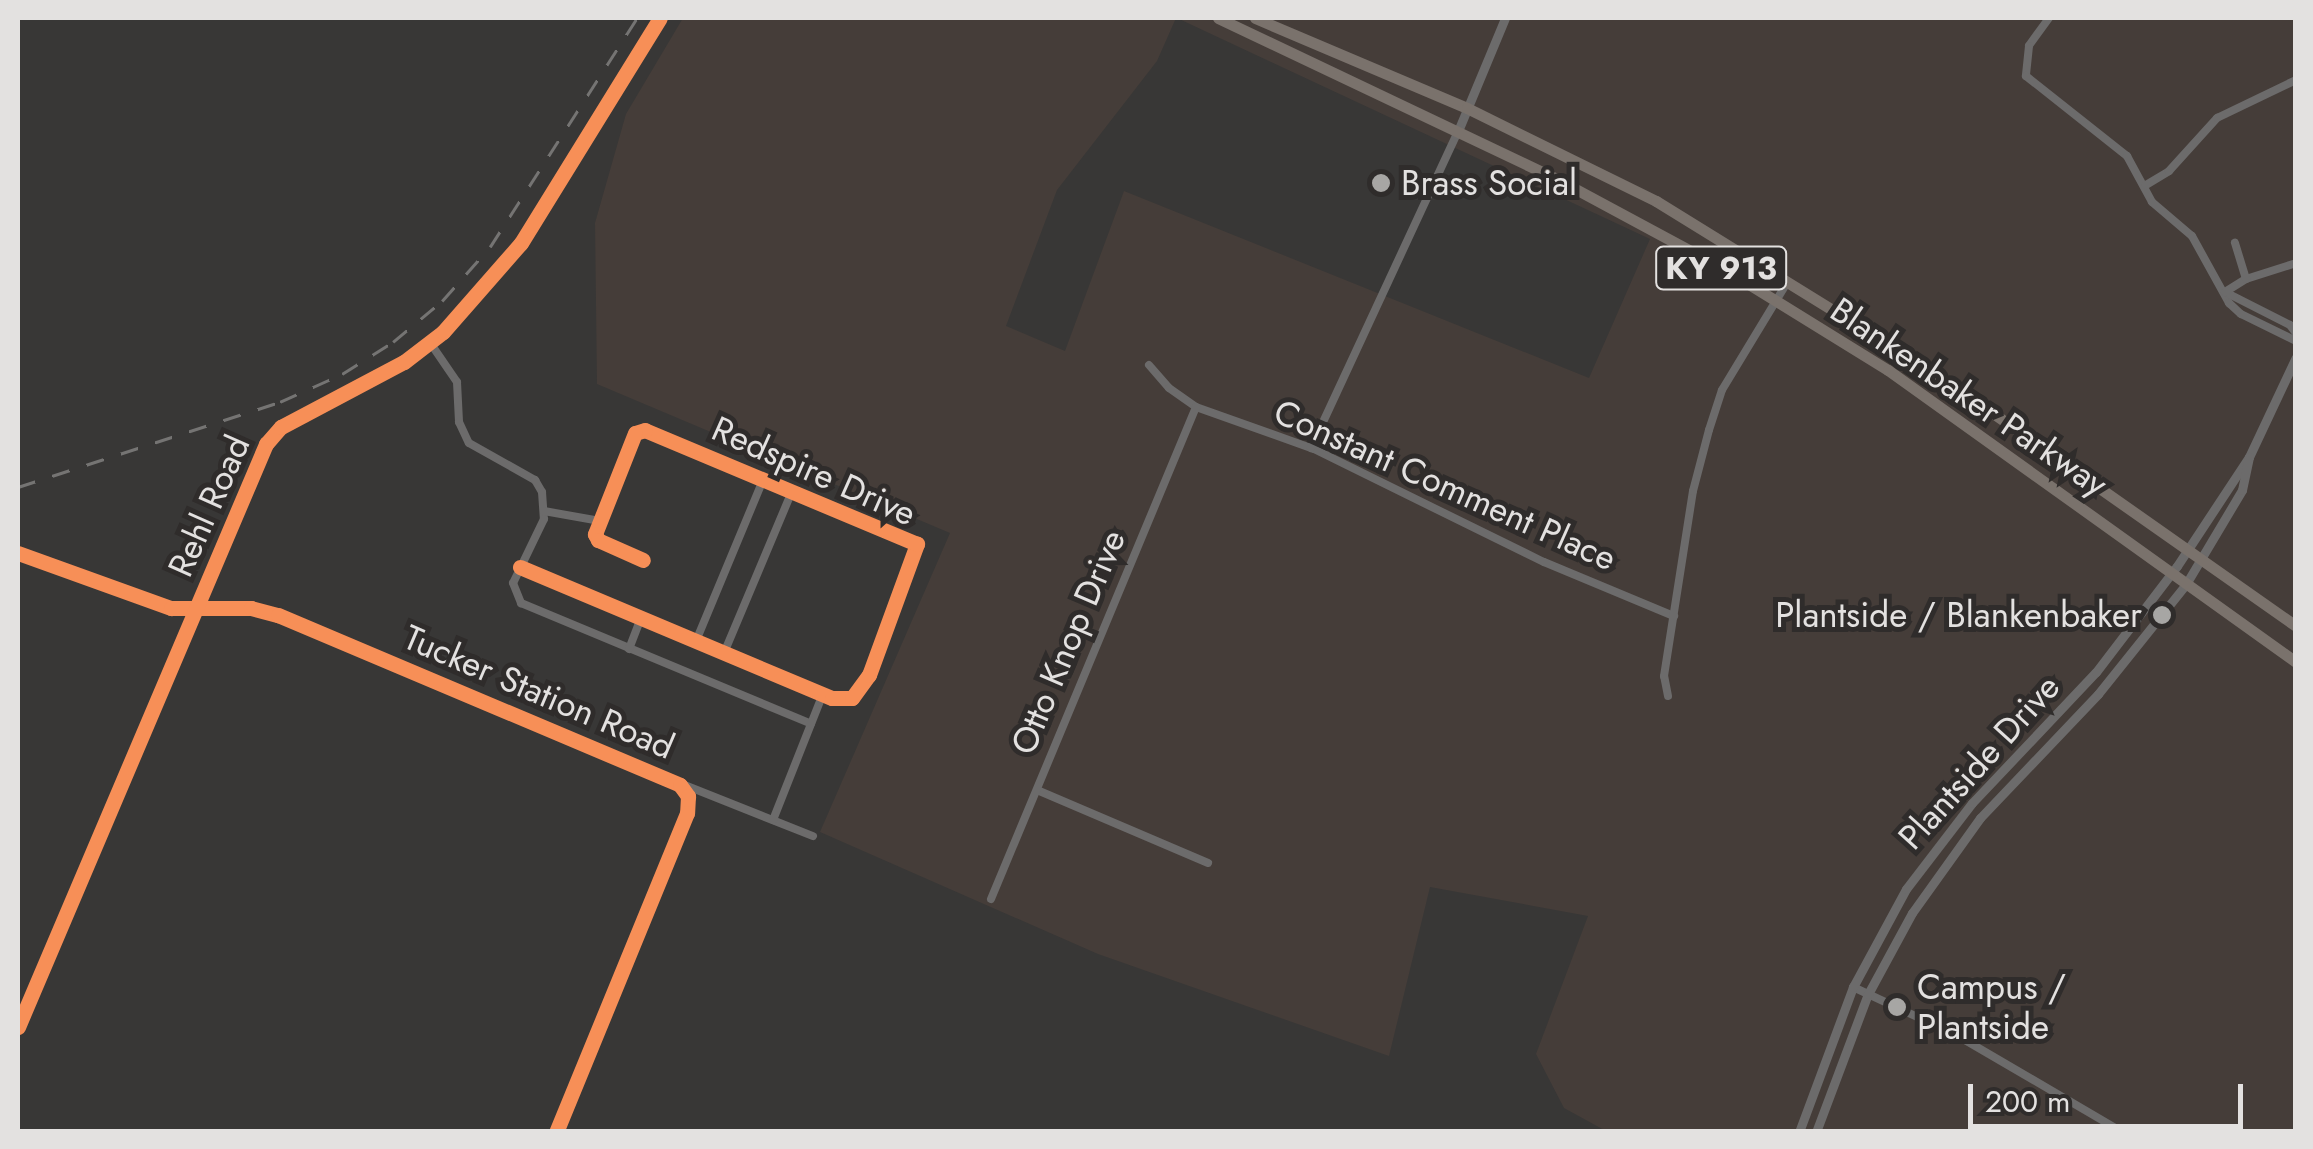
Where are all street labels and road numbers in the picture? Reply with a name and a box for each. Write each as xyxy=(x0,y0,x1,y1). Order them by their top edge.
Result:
road number: KY 913 xyxy=(1654,241,1788,295)
street label: Blankenbaker Parkway xyxy=(1823,289,2115,505)
street label: Constant Comment Place xyxy=(1268,391,1622,579)
street label: Redspire Drive xyxy=(706,407,922,535)
street label: Rehl Road xyxy=(159,429,259,583)
street label: Otto Knop Drive xyxy=(1002,524,1134,760)
street label: Tucker Station Road xyxy=(398,616,680,768)
street label: Plantside Drive xyxy=(1890,666,2068,858)

